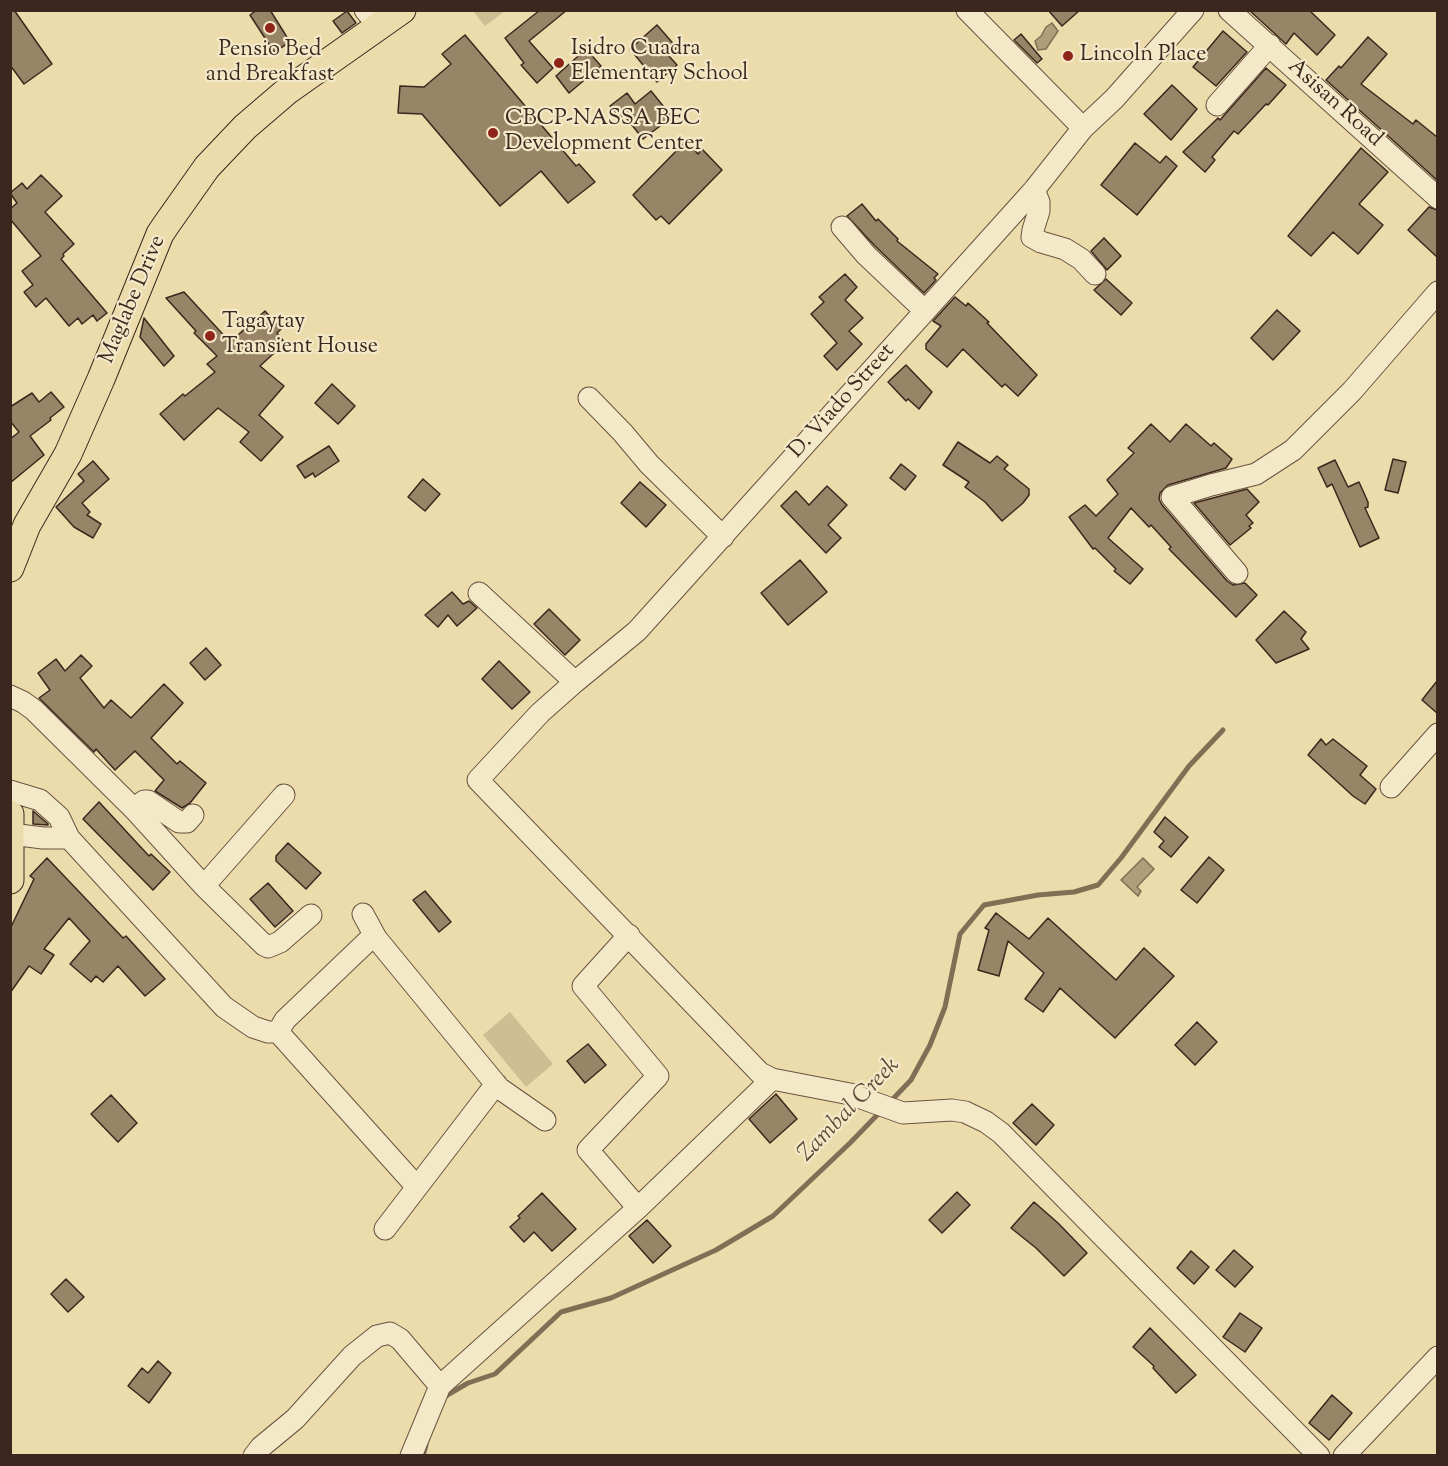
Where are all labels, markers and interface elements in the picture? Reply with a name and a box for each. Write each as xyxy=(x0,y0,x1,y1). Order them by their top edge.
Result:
marker: Pensio Bed and Breakfast xyxy=(263,21,277,35)
place label: Isidro Cuadra Elementary School xyxy=(571,37,748,88)
place label: Pensio Bed and Breakfast xyxy=(206,38,334,90)
place label: Lincoln Place xyxy=(1080,43,1207,69)
marker: Lincoln Place xyxy=(1061,49,1075,63)
street label: Asisan Road xyxy=(1281,54,1387,154)
marker: Isidro Cuadra Elementary School xyxy=(552,56,566,70)
place label: CBCP-NASSA BEC Development Center xyxy=(505,107,703,158)
marker: CBCP-NASSA BEC Development Center xyxy=(486,126,500,140)
street label: Maglabe Drive xyxy=(95,232,173,368)
place label: Tagaytay Transient House xyxy=(222,310,378,362)
marker: Tagaytay Transient House xyxy=(203,329,217,343)
street label: D. Viado Street xyxy=(785,339,901,465)
water label: Zambal Creek xyxy=(793,1053,907,1169)

